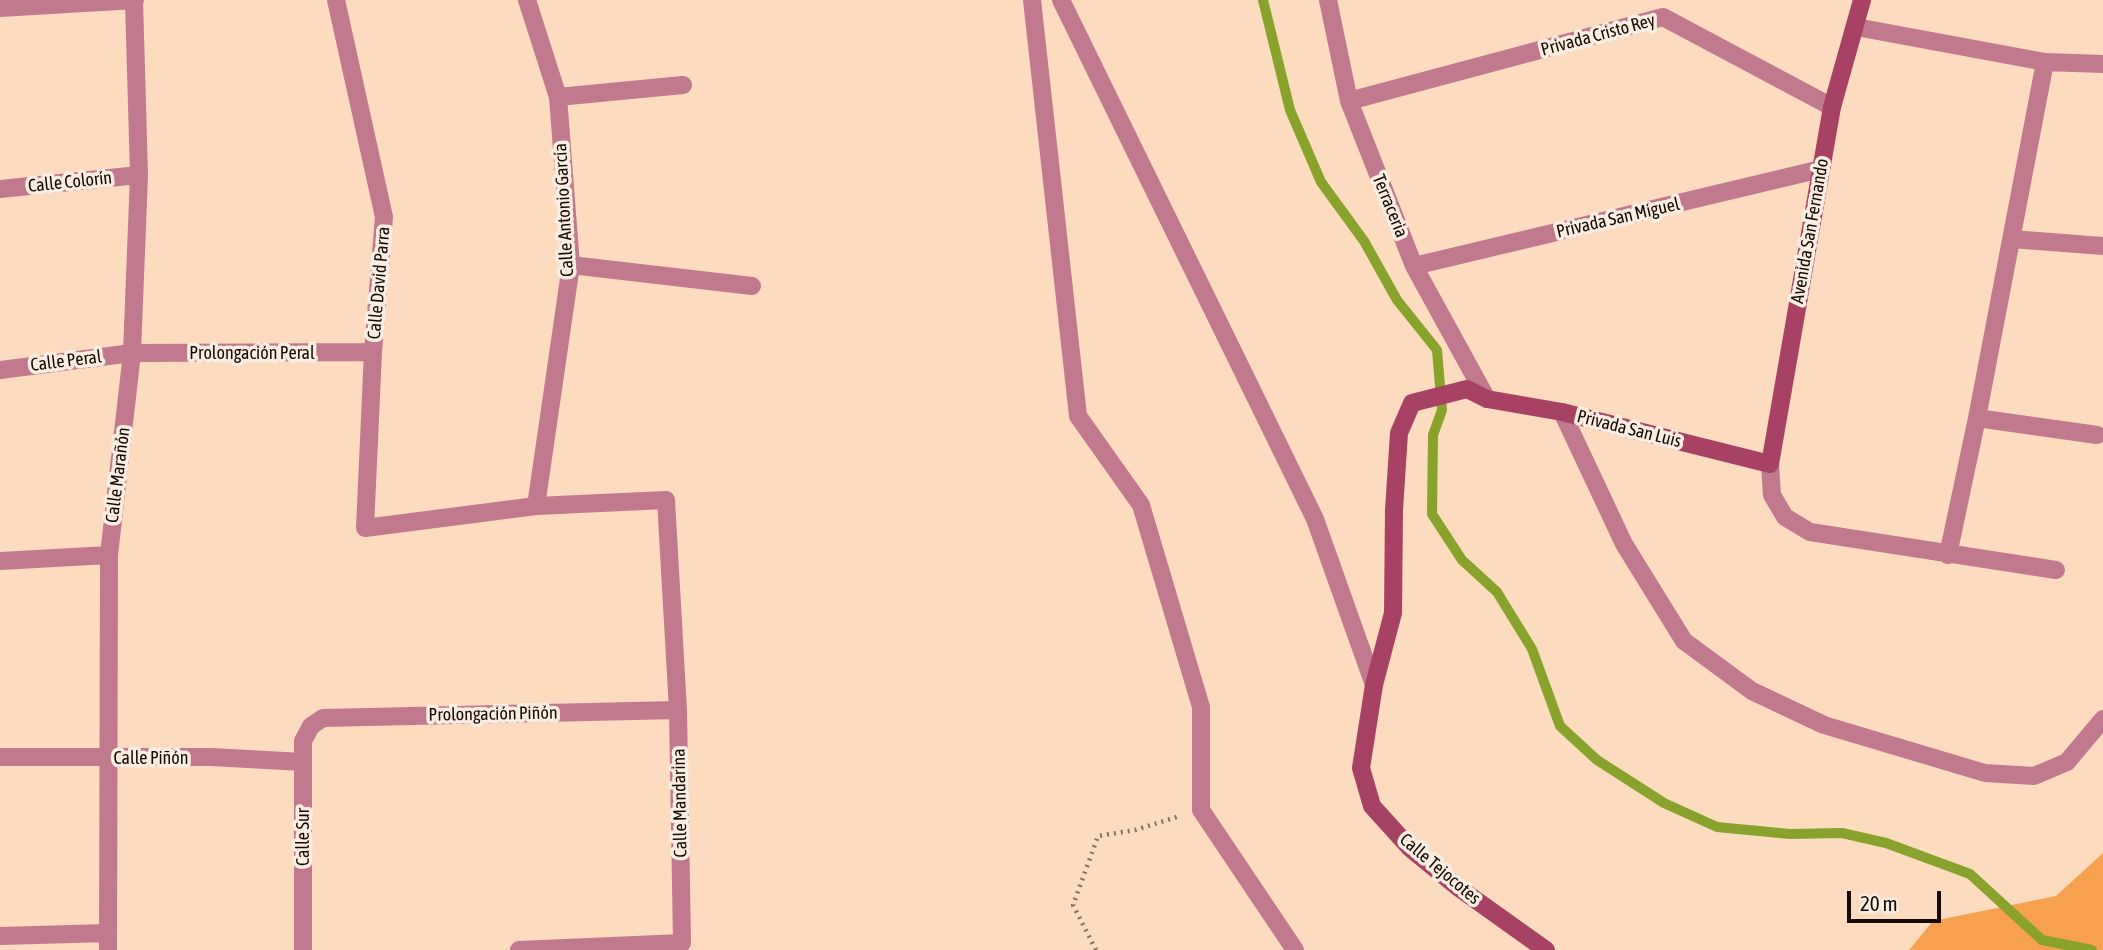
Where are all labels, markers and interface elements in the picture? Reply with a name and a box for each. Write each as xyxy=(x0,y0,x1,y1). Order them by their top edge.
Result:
street label: Privada Cristo Rey xyxy=(1538,9,1658,61)
street label: Calle Antonio García xyxy=(550,143,578,277)
street label: Avenida San Fernando xyxy=(1787,157,1833,305)
street label: Calle Colorín xyxy=(27,167,113,197)
street label: Terraceria xyxy=(1368,171,1412,241)
street label: Privada San Miguel xyxy=(1554,193,1682,243)
street label: Calle David Parra xyxy=(363,226,395,340)
street label: Prolongación Peral xyxy=(189,342,315,364)
street label: Calle Peral xyxy=(29,346,103,376)
street label: Privada San Luis xyxy=(1575,406,1683,452)
street label: Calle Marañón xyxy=(101,426,135,524)
street label: Prolongación Piñón xyxy=(428,702,558,726)
street label: Calle Piñón xyxy=(114,747,188,769)
street label: Calle Mandarina xyxy=(668,748,692,858)
street label: Calle Sur xyxy=(292,808,314,866)
street label: Calle Tejocotes xyxy=(1395,829,1485,909)
scale bar xyxy=(1851,876,1946,920)
text: 20 m xyxy=(1860,891,1898,915)

